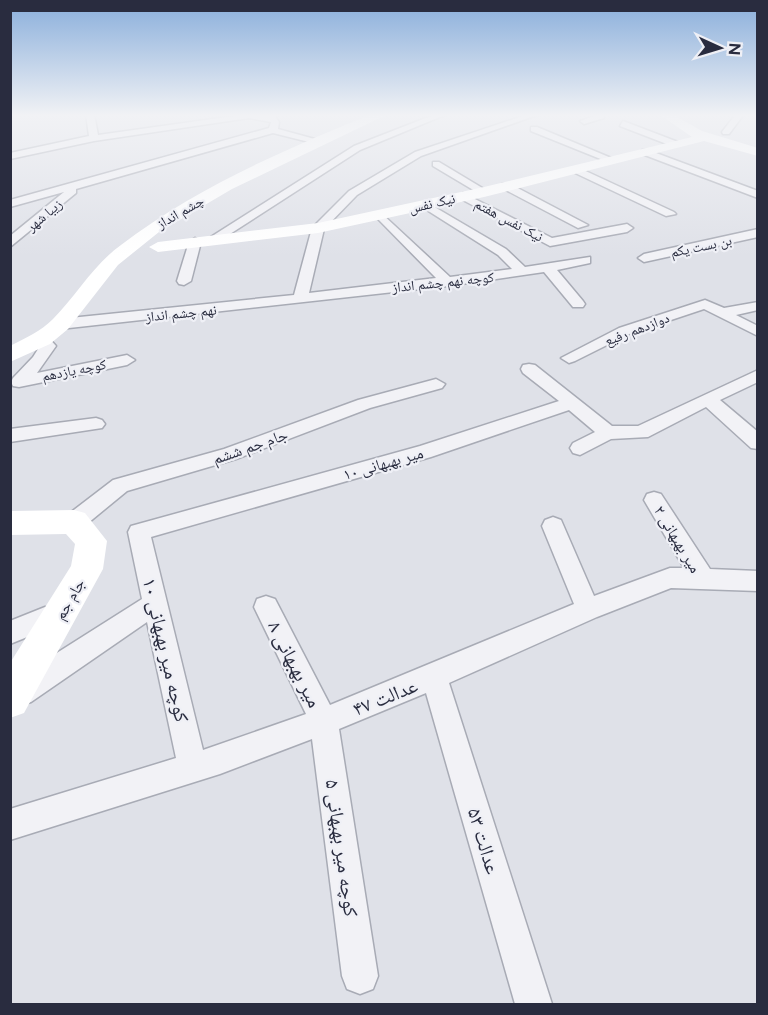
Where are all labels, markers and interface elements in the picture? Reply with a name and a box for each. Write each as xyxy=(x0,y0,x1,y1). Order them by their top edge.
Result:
north arrow xyxy=(690,18,750,78)
text: N xyxy=(725,42,744,56)
street label: نیک نفس xyxy=(407,190,457,217)
street label: چشم انداز xyxy=(153,192,207,234)
street label: نیک نفس هفتم xyxy=(471,195,546,247)
street label: زیبا شهر xyxy=(22,196,66,236)
street label: بن بست یکم xyxy=(669,232,734,262)
street label: کوچه نهم چشم انداز xyxy=(390,269,495,297)
street label: نهم چشم انداز xyxy=(144,301,218,327)
street label: دوازدهم رفیع xyxy=(602,309,672,350)
street label: کوچه یازدهم xyxy=(41,356,108,386)
street label: جام جم ششم xyxy=(210,425,291,469)
street label: ۱۰ میر بهبهانی xyxy=(341,443,426,485)
street label: ۲ میر بهبهانی xyxy=(649,502,705,577)
street label: جام جم xyxy=(50,575,90,624)
street label: کوچه میر بهبهانی ۱۰ xyxy=(138,575,194,725)
street label: ۸ میر بهبهانی xyxy=(263,617,327,711)
street label: عدالت ۴۷ xyxy=(349,673,421,721)
street label: کوچه میر بهبهانی ۵ xyxy=(320,778,364,918)
street label: عدالت ۵۳ xyxy=(463,805,505,877)

